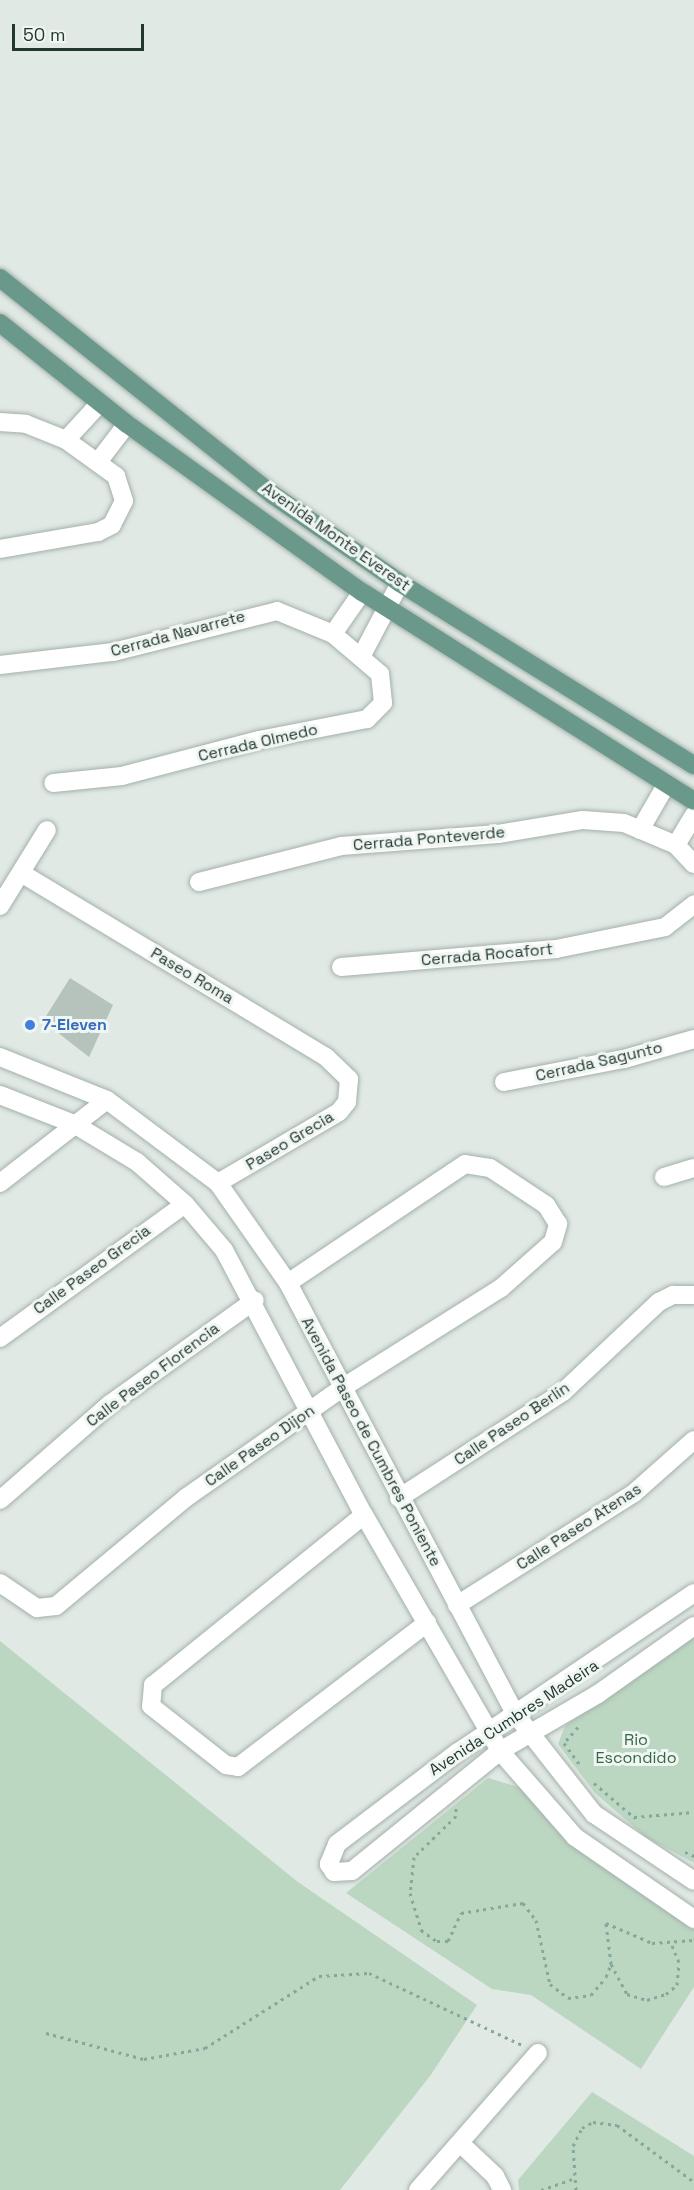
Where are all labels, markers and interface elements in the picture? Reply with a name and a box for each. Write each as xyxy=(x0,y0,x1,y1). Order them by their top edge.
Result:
scale bar xyxy=(15,12,147,50)
text: 50 m xyxy=(23,23,65,46)
street label: Avenida Monte Everest xyxy=(258,479,414,595)
street label: Cerrada Navarrete xyxy=(109,607,247,661)
street label: Cerrada Olmedo xyxy=(196,720,320,766)
street label: Cerrada Ponteverde xyxy=(352,823,506,855)
street label: Cerrada Rocafort xyxy=(420,940,554,970)
street label: Paseo Roma xyxy=(147,944,237,1008)
place label: 7-Eleven xyxy=(42,1015,107,1035)
marker: 7-Eleven xyxy=(23,1018,37,1032)
street label: Cerrada Sagunto xyxy=(534,1038,664,1086)
street label: Paseo Grecia xyxy=(243,1107,337,1175)
street label: Calle Paseo Grecia xyxy=(30,1221,154,1319)
street label: Avenida Paseo de Cumbres Poniente xyxy=(297,1314,445,1570)
street label: Calle Paseo Florencia xyxy=(83,1319,223,1431)
street label: Calle Paseo Berlín xyxy=(451,1378,573,1470)
street label: Calle Paseo Dijon xyxy=(201,1401,319,1491)
street label: Calle Paseo Atenas xyxy=(513,1479,645,1575)
street label: Avenida Cumbres Madeira xyxy=(426,1656,602,1780)
park label: Rio Escondido xyxy=(595,1730,677,1768)

